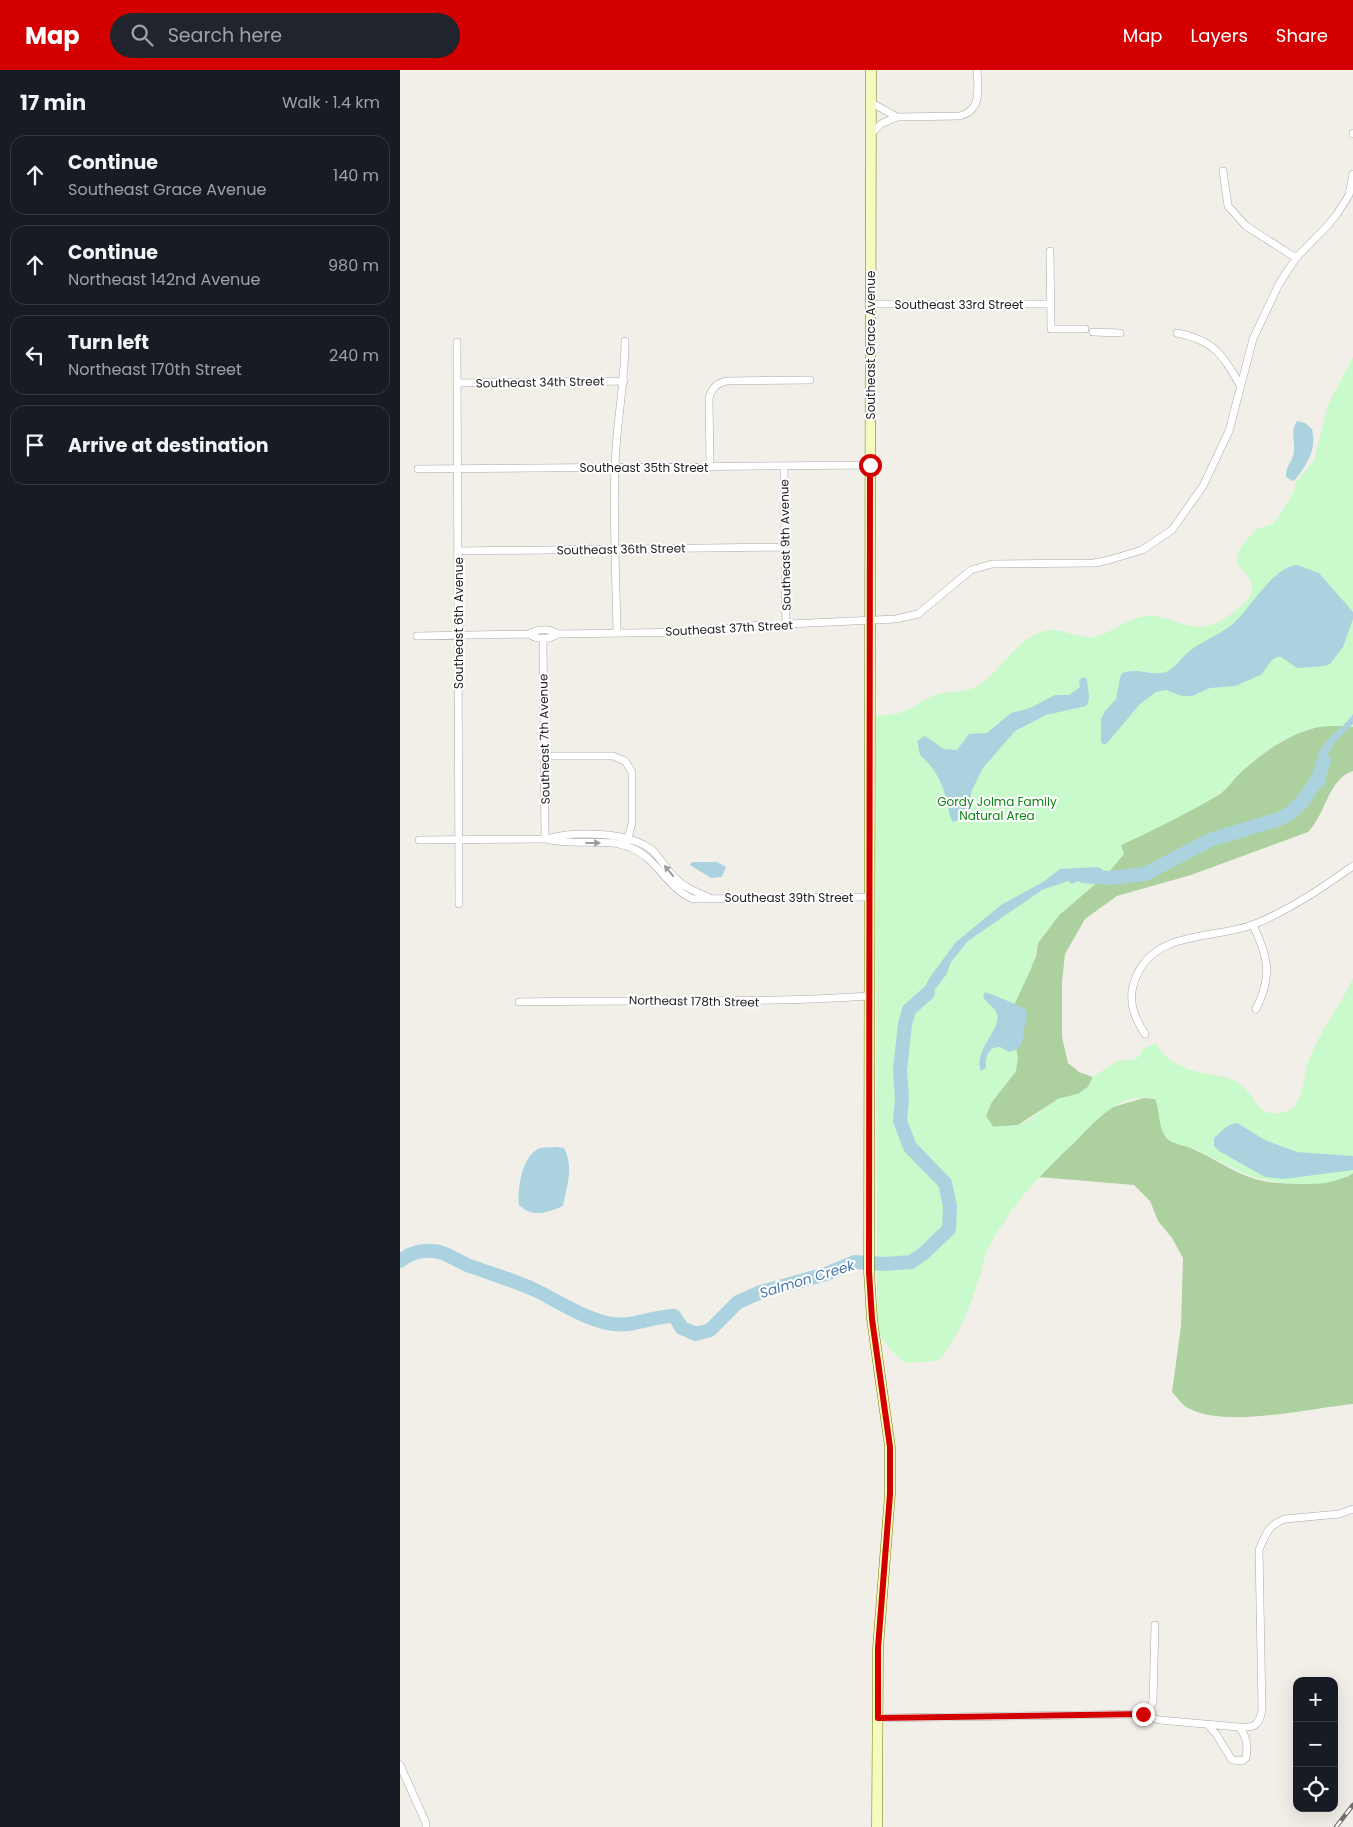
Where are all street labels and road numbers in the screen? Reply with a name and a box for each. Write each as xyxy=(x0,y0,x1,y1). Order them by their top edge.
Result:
street label: Southeast Grace Avenue xyxy=(862,271,879,419)
street label: Southeast 33rd Street xyxy=(895,296,1023,313)
street label: Southeast 34th Street xyxy=(475,372,605,392)
street label: Southeast 35th Street xyxy=(580,459,708,476)
street label: Southeast 9th Avenue xyxy=(775,479,795,611)
street label: Southeast 36th Street xyxy=(556,539,686,559)
street label: Southeast 6th Avenue xyxy=(450,557,467,689)
street label: Southeast 37th Street xyxy=(665,616,793,640)
street label: Southeast 7th Avenue xyxy=(534,674,554,804)
street label: Southeast 39th Street xyxy=(725,889,853,906)
street label: Northeast 178th Street xyxy=(629,991,759,1011)

